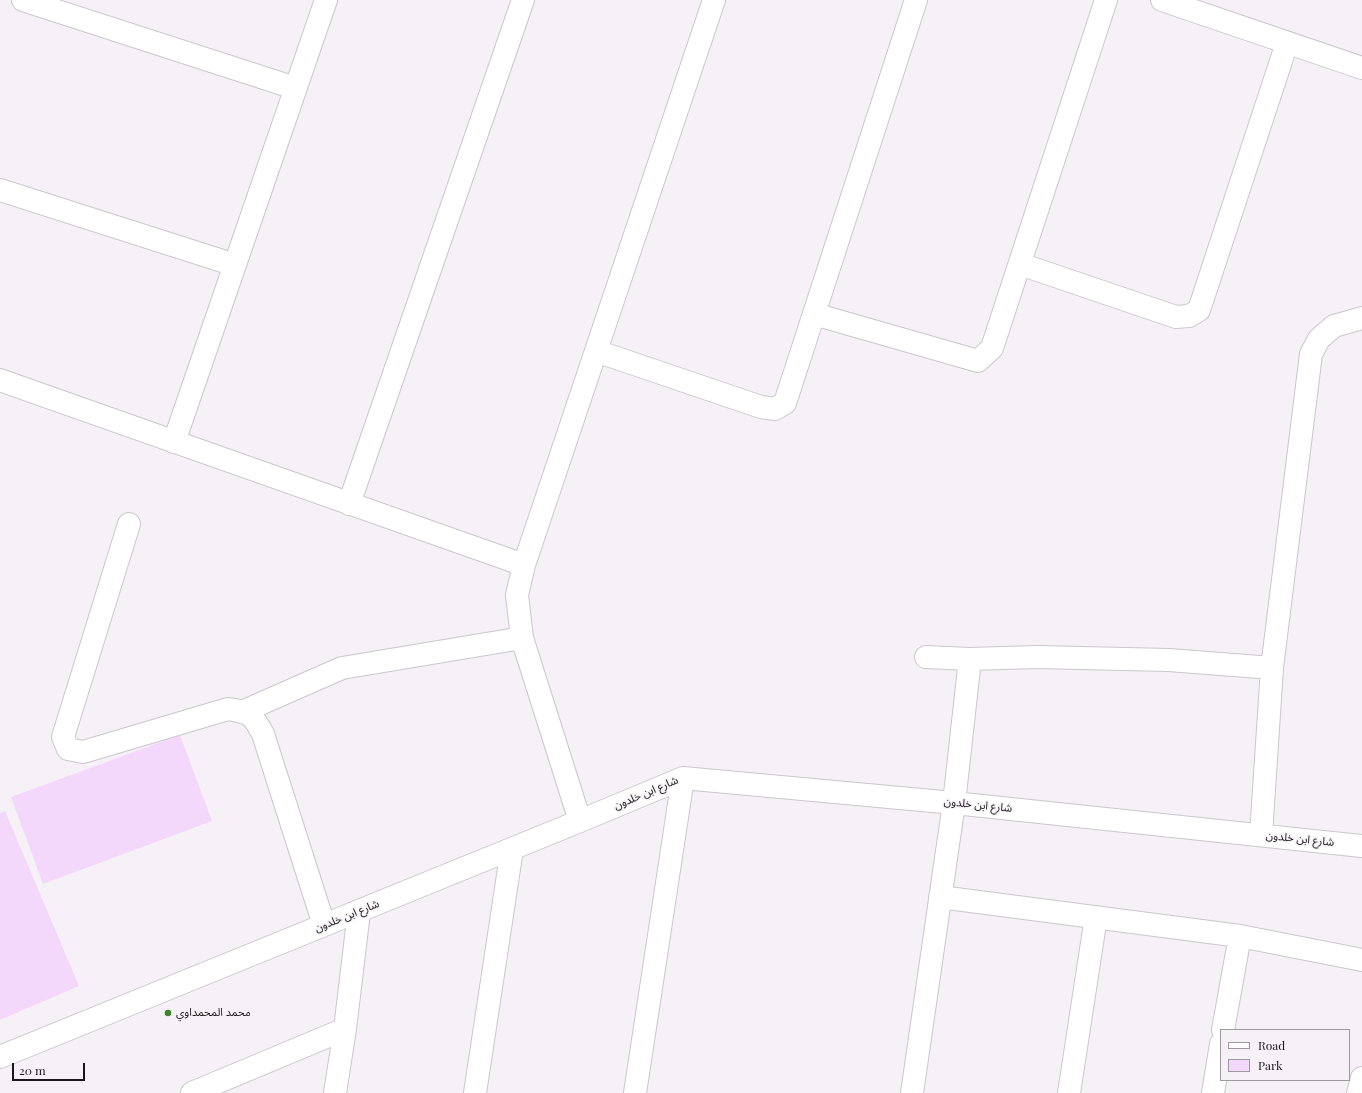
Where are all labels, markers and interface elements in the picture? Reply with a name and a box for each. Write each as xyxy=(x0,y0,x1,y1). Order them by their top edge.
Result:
street label: شارع ابن خلدون xyxy=(612,774,680,812)
street label: شارع ابن خلدون xyxy=(943,795,1013,815)
street label: شارع ابن خلدون xyxy=(1265,829,1335,849)
street label: شارع ابن خلدون xyxy=(313,897,381,935)
place label: محمد المحمداوي xyxy=(176,1006,251,1020)
marker: محمد المحمداوي xyxy=(163,1008,173,1018)
legend xyxy=(1220,1029,1350,1081)
text: Road xyxy=(1258,1037,1285,1053)
scale bar xyxy=(14,1055,87,1081)
text: Park xyxy=(1258,1057,1283,1073)
text: 20 m xyxy=(19,1062,46,1078)

